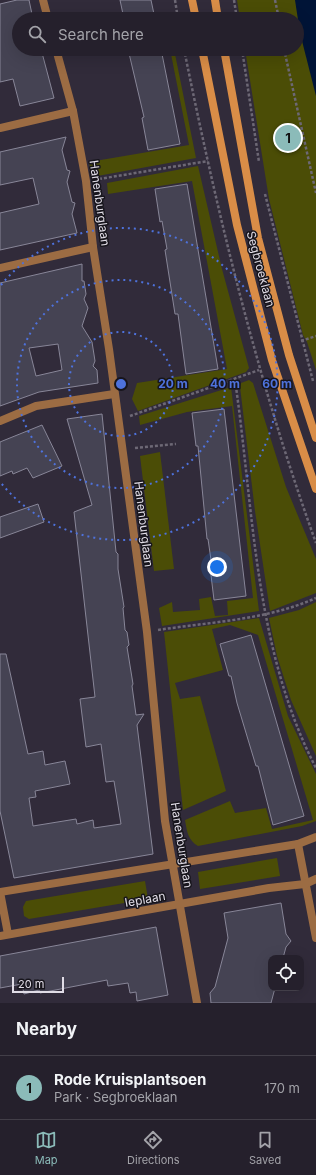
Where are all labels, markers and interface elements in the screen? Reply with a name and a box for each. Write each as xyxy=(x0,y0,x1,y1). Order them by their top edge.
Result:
search box xyxy=(12,12,304,56)
icon: search xyxy=(26,23,48,45)
text: Search here xyxy=(58,25,144,44)
pin: 1 xyxy=(275,123,301,153)
street label: Hanenburglaan xyxy=(87,159,113,247)
street label: Segbroeklaan xyxy=(244,229,278,309)
text: 20 m xyxy=(158,376,188,391)
text: 40 m xyxy=(210,376,240,391)
text: 60 m xyxy=(262,376,292,391)
centre of rings xyxy=(114,377,128,391)
street label: Hanenburglaan xyxy=(131,480,157,568)
your location xyxy=(207,557,227,577)
street label: Hanenburglaan xyxy=(168,801,196,889)
street label: Ieplaan xyxy=(123,888,167,910)
map controls xyxy=(268,955,304,991)
button: locate xyxy=(268,955,304,991)
scale bar xyxy=(12,975,64,994)
text: 20 m xyxy=(18,977,44,991)
text: Nearby xyxy=(16,1019,77,1039)
text: Rode Kruisplantsoen xyxy=(54,1070,206,1089)
text: 1 xyxy=(26,1080,32,1096)
text: 170 m xyxy=(264,1080,300,1096)
text: Park · Segbroeklaan xyxy=(54,1089,177,1105)
tab: Map xyxy=(35,1129,58,1167)
tab: Directions xyxy=(127,1129,180,1167)
tab: Saved xyxy=(249,1129,281,1167)

